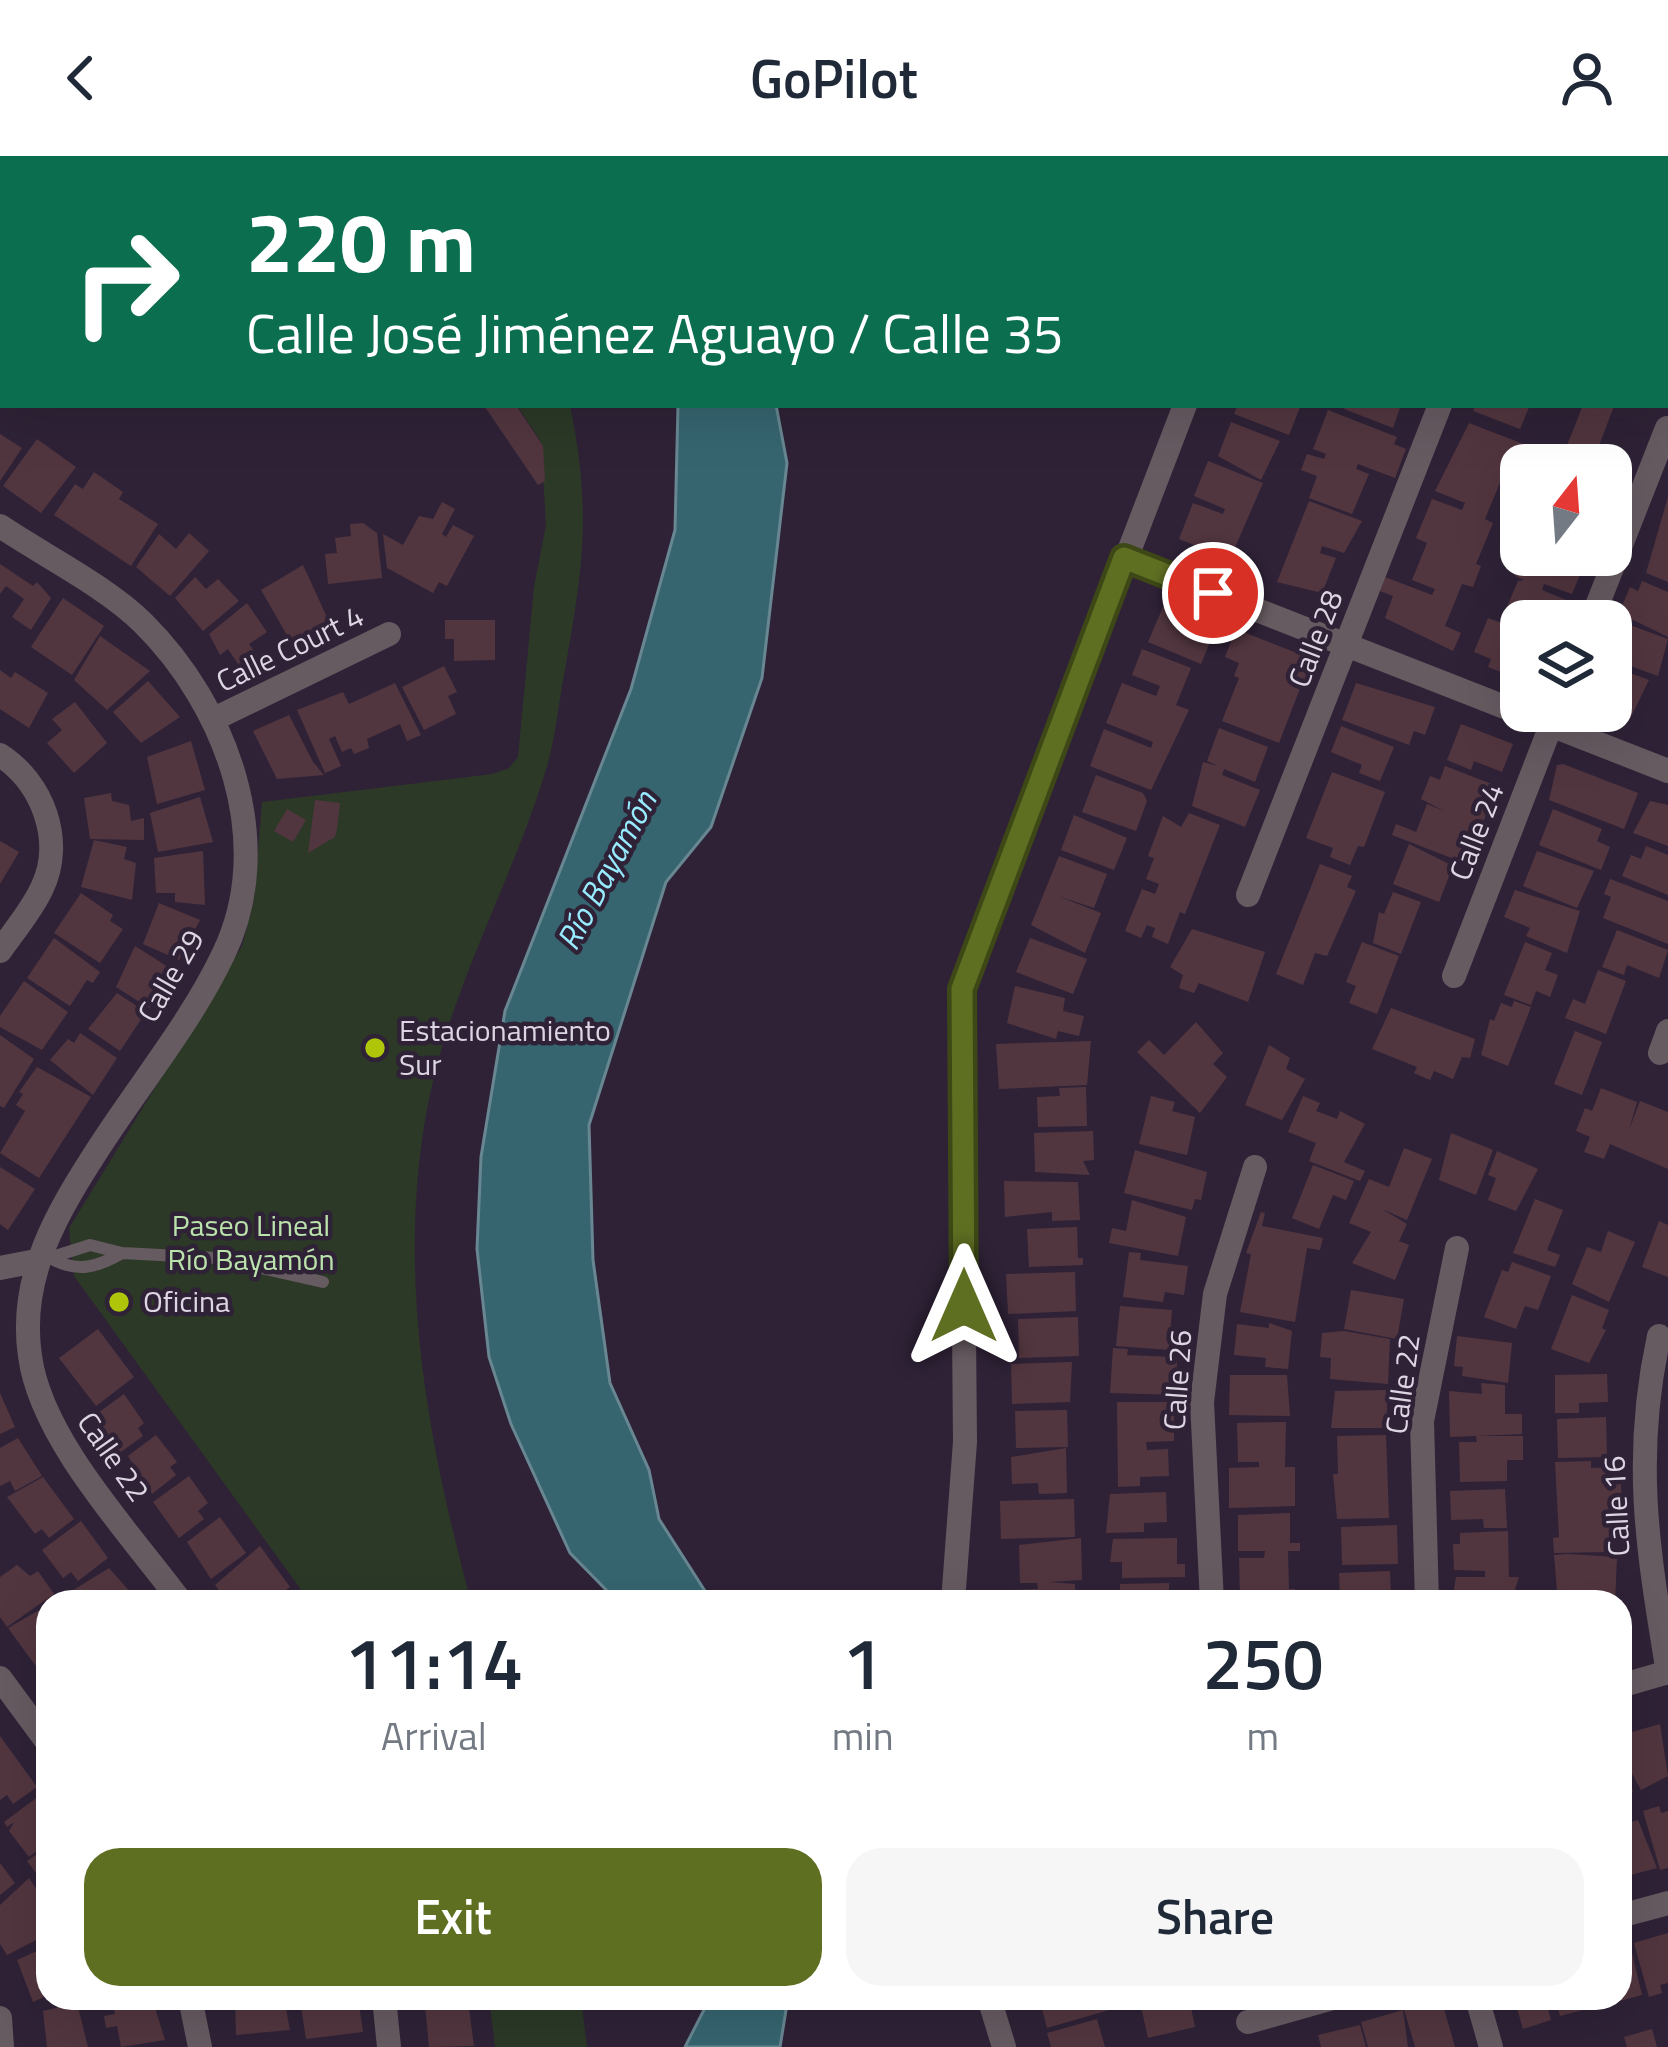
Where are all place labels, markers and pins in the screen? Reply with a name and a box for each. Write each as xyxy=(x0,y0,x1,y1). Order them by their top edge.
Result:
pin xyxy=(1162,542,1264,644)
place label: Estacionamiento Sur xyxy=(399,1007,611,1087)
marker: Estacionamiento Sur xyxy=(362,1035,388,1061)
place label: Oficina xyxy=(143,1278,230,1324)
marker: Oficina xyxy=(106,1289,132,1315)

